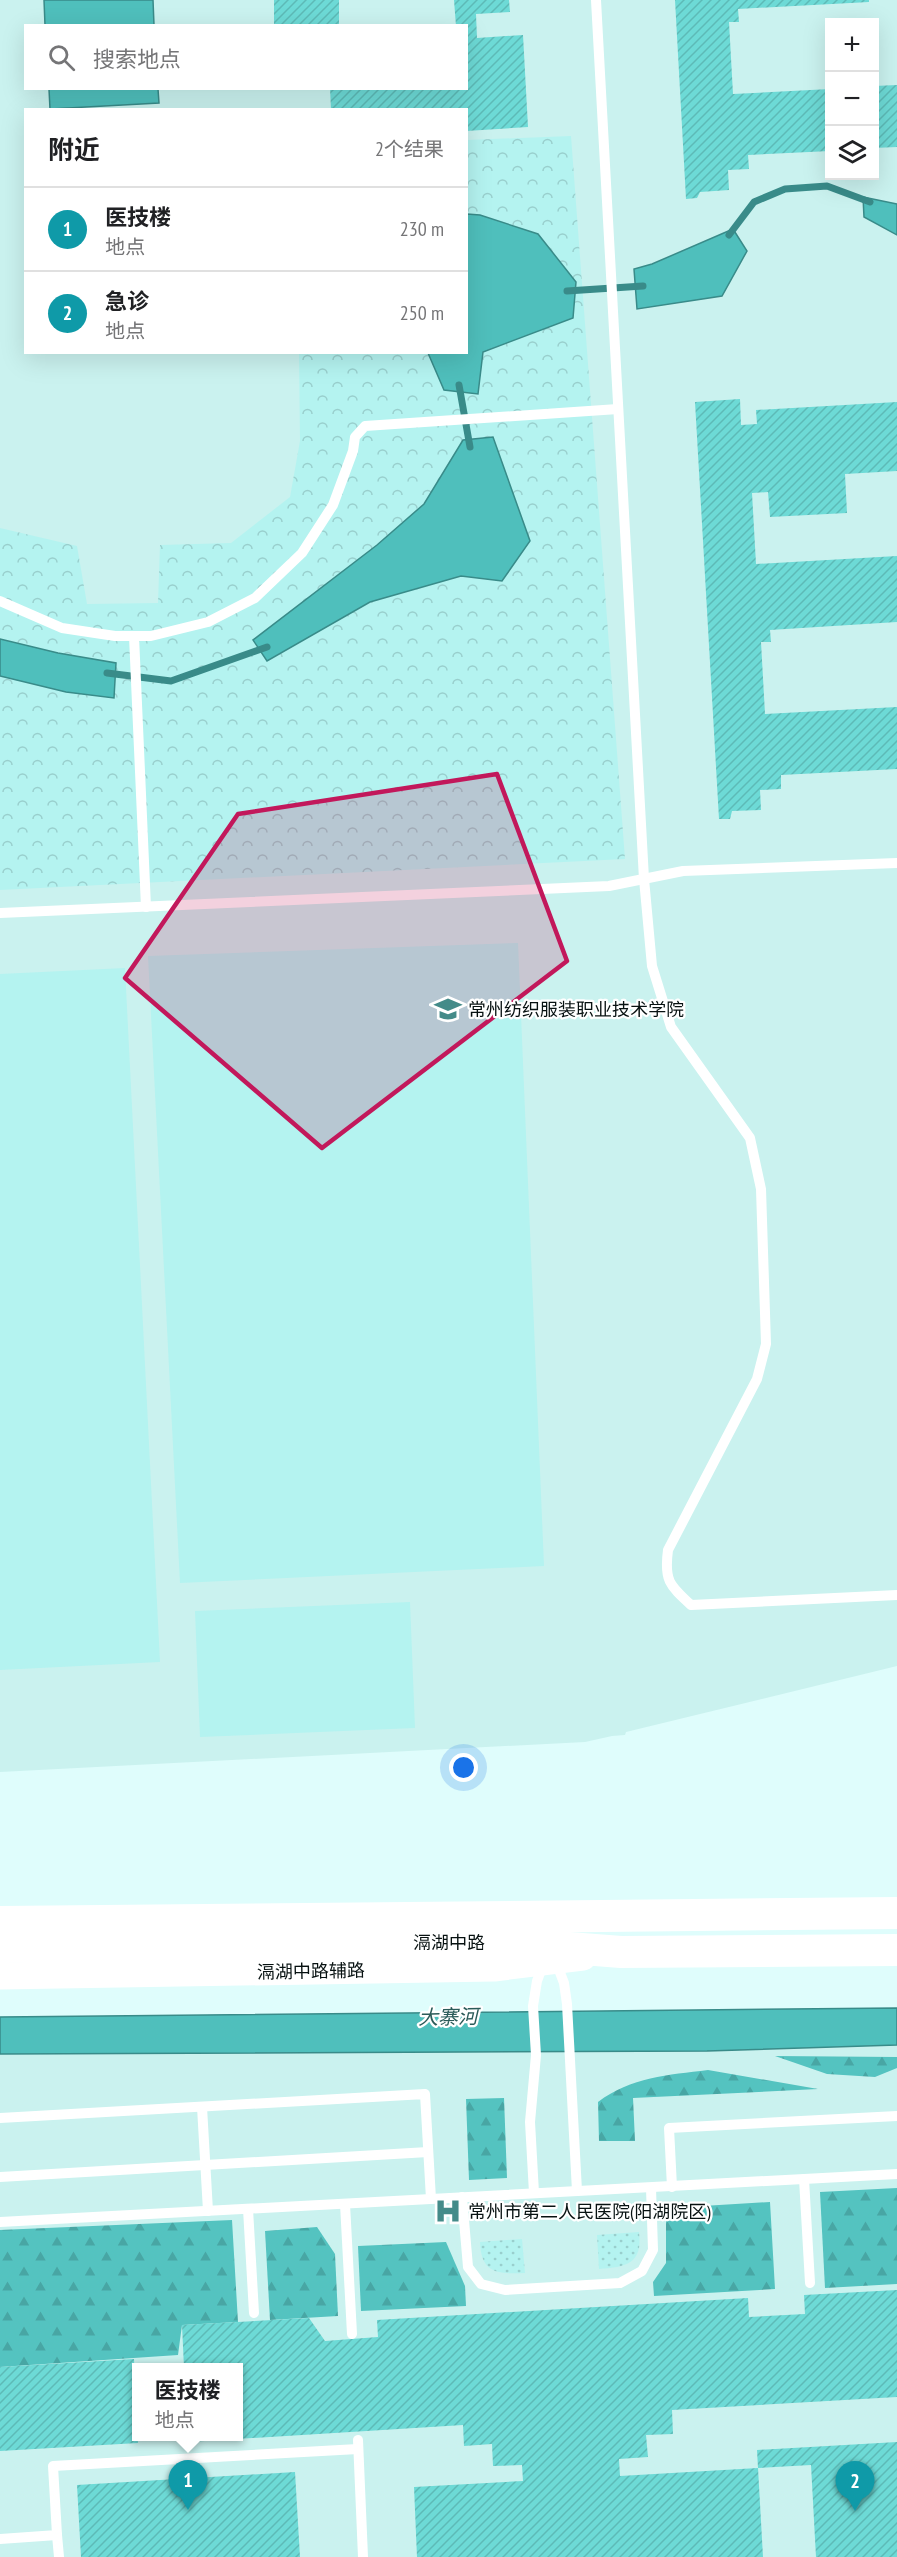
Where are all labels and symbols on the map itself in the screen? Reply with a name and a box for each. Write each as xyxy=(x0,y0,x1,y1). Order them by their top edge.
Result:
school or university icon: 常州纺织服装职业技术学院 xyxy=(433,994,463,1024)
place label: 常州纺织服装职业技术学院 xyxy=(468,998,684,1021)
your location xyxy=(449,1753,478,1782)
street label: 滆湖中路 xyxy=(413,1931,485,1954)
street label: 滆湖中路辅路 xyxy=(257,1959,365,1983)
water label: 大寨河 xyxy=(418,2003,482,2031)
hospital icon: 常州市第二人民医院(阳湖院区) xyxy=(433,2196,463,2226)
place label: 常州市第二人民医院(阳湖院区) xyxy=(468,2200,711,2223)
pin: 1 xyxy=(168,2460,207,2510)
pin: 2 xyxy=(836,2462,874,2511)

